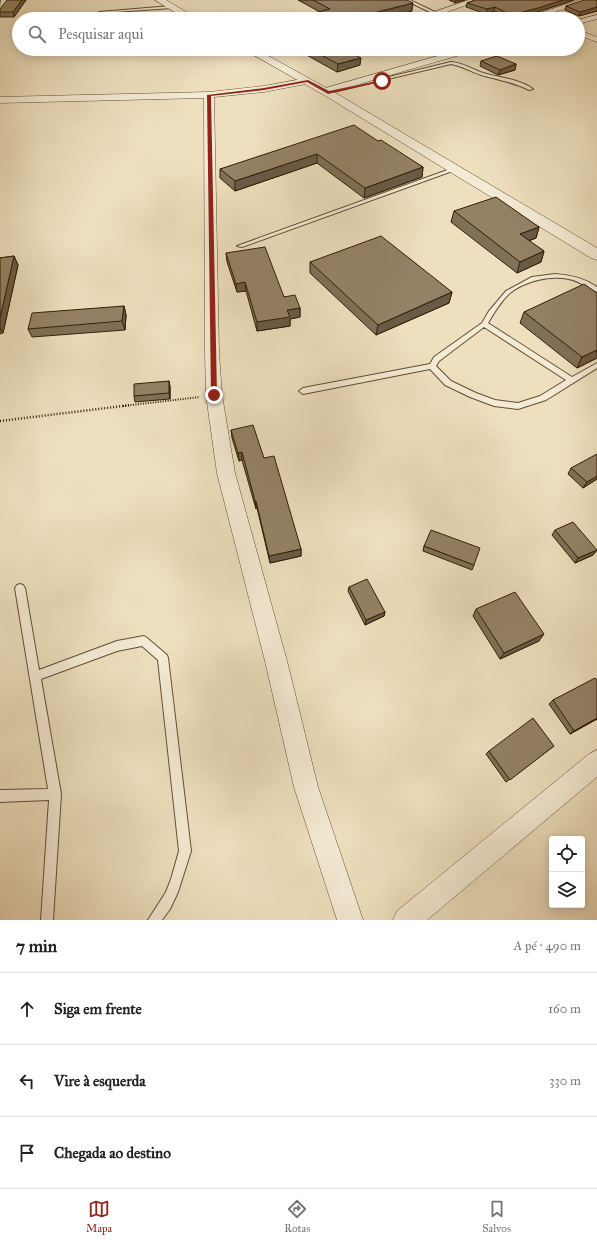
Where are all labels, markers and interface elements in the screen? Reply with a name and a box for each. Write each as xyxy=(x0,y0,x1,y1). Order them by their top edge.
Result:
search box xyxy=(12,12,585,56)
icon: search xyxy=(26,23,48,45)
text: Pesquisar aqui xyxy=(58,25,144,43)
route start xyxy=(373,72,391,90)
route end xyxy=(205,386,223,404)
map controls xyxy=(549,836,585,908)
button: locate xyxy=(549,836,585,872)
button: layers xyxy=(549,872,585,908)
text: 7 min xyxy=(16,936,57,957)
text: A pé · 490 m xyxy=(514,938,581,954)
icon: ahead xyxy=(16,998,38,1020)
text: Siga em frente xyxy=(54,1000,142,1018)
text: 160 m xyxy=(548,1001,581,1017)
icon: left xyxy=(16,1070,38,1092)
text: Vire à esquerda xyxy=(54,1072,146,1090)
text: 330 m xyxy=(549,1073,581,1089)
icon: arrive xyxy=(16,1142,38,1164)
text: Chegada ao destino xyxy=(54,1144,171,1162)
tab: Mapa xyxy=(86,1198,112,1235)
tab: Rotas xyxy=(284,1198,310,1235)
tab: Salvos xyxy=(482,1198,511,1235)

